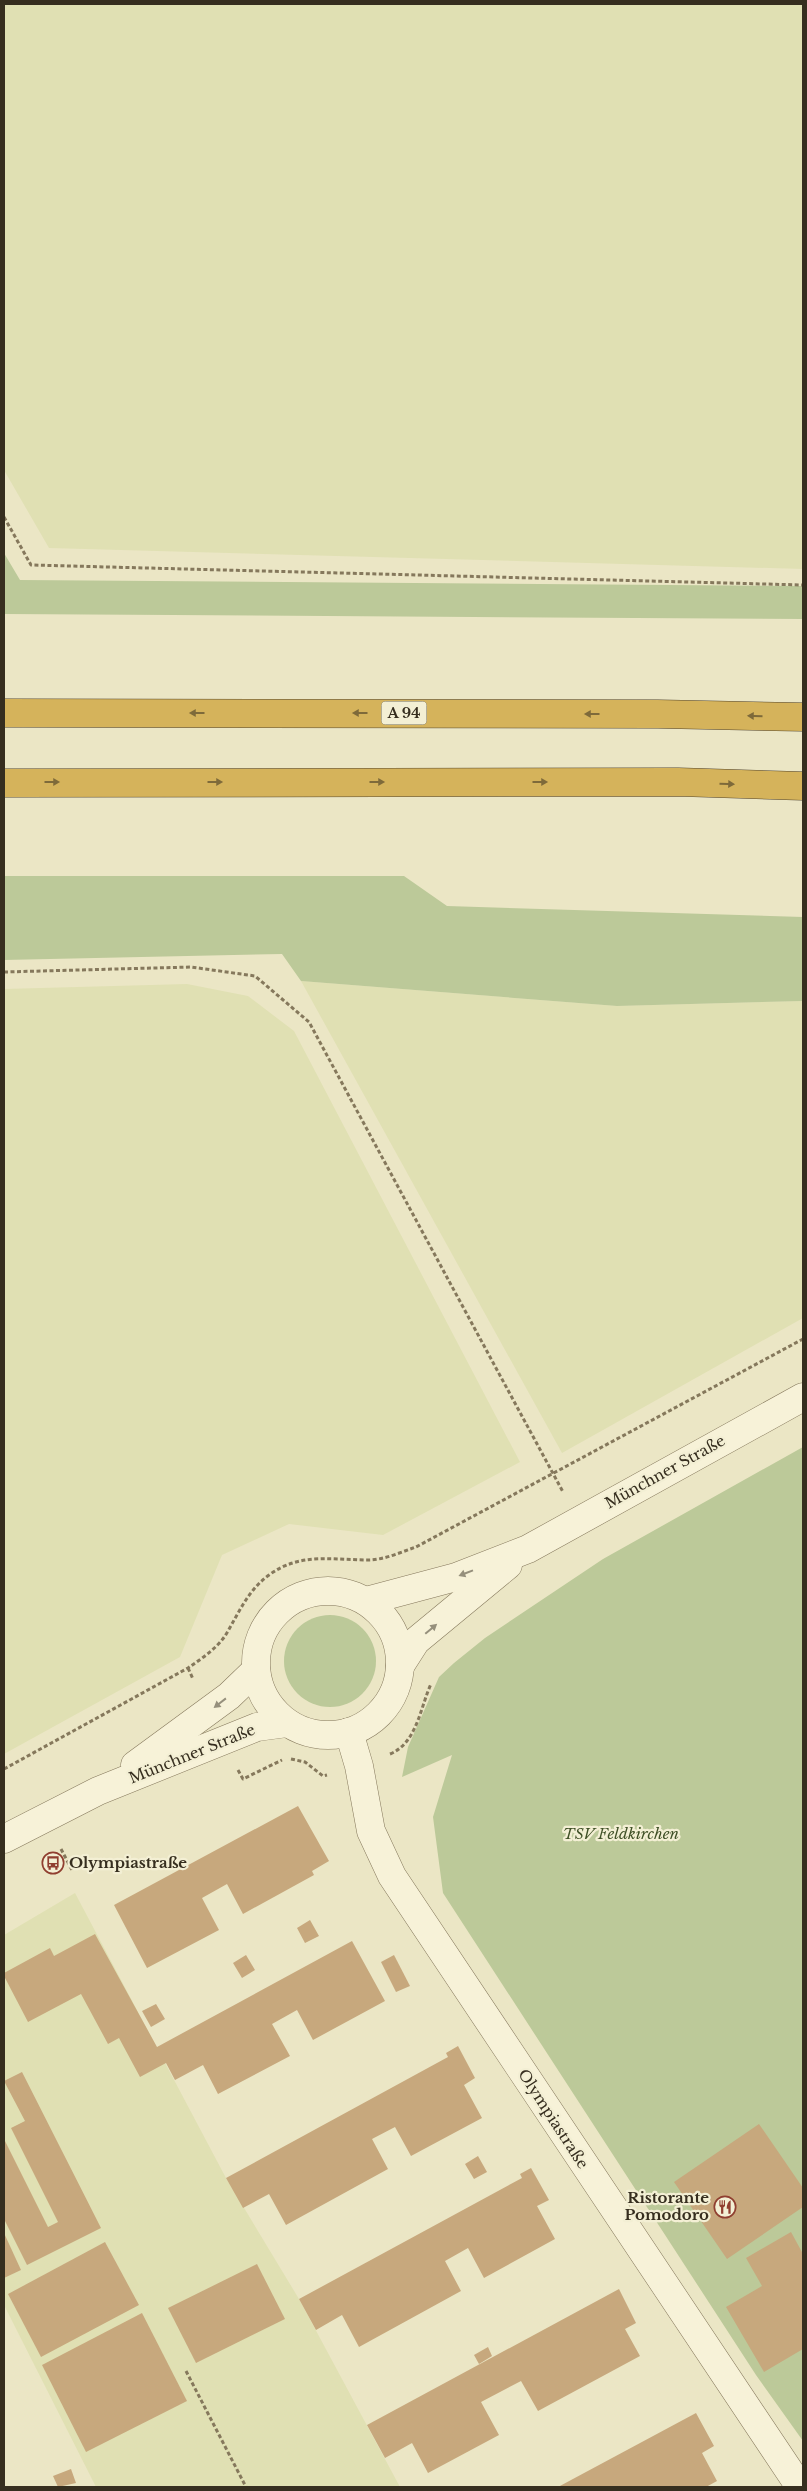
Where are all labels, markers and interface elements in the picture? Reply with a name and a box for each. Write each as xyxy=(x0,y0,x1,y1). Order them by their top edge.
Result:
road number: A 94 xyxy=(382,701,426,724)
one-way arrow xyxy=(189,709,205,717)
one-way arrow xyxy=(351,709,367,717)
one-way arrow xyxy=(584,710,600,718)
one-way arrow xyxy=(746,712,762,720)
one-way arrow xyxy=(45,778,61,786)
one-way arrow xyxy=(207,778,223,786)
one-way arrow xyxy=(370,778,386,786)
one-way arrow xyxy=(532,778,548,786)
one-way arrow xyxy=(719,780,735,788)
street label: Münchner Straße xyxy=(601,1431,728,1512)
one-way arrow xyxy=(458,1569,473,1577)
one-way arrow xyxy=(424,1623,436,1635)
one-way arrow xyxy=(214,1698,227,1709)
street label: Münchner Straße xyxy=(126,1720,258,1788)
park label: TSV Feldkirchen xyxy=(563,1824,679,1843)
bus stop icon: Olympiastraße xyxy=(41,1851,65,1875)
place label: Olympiastraße xyxy=(69,1853,187,1872)
street label: Olympiastraße xyxy=(514,2065,593,2172)
place label: Ristorante Pomodoro xyxy=(625,2188,709,2224)
restaurant icon: Ristorante Pomodoro xyxy=(713,2195,737,2219)

